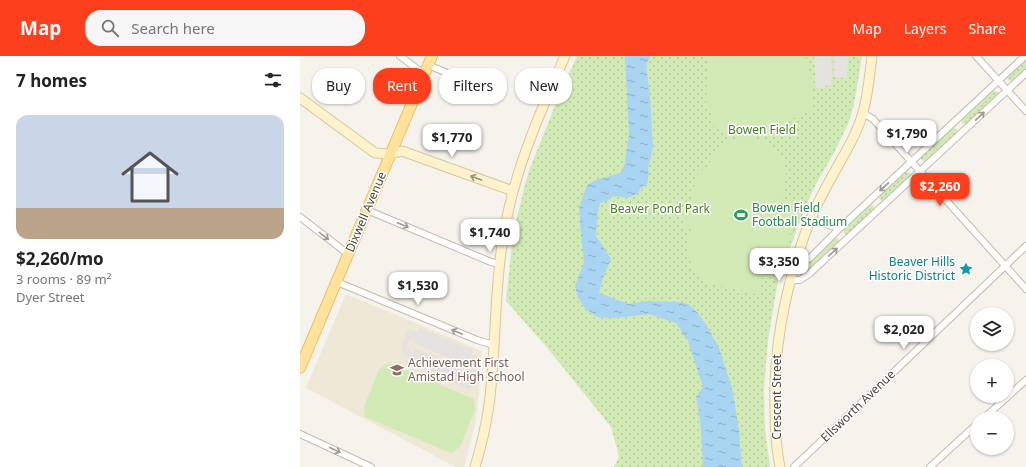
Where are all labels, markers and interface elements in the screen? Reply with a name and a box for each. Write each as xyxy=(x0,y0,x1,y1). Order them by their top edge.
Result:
search box xyxy=(85,10,365,46)
text: Map xyxy=(20,15,61,41)
icon: search xyxy=(99,17,121,39)
text: Search here xyxy=(131,18,215,38)
text: Map xyxy=(853,19,882,38)
text: Layers xyxy=(904,19,946,38)
text: Share xyxy=(968,19,1006,38)
chip: Buy xyxy=(312,68,365,104)
chip: Rent xyxy=(373,68,431,104)
chip: Filters xyxy=(439,68,507,104)
chip: New xyxy=(515,68,572,104)
text: 7 homes xyxy=(16,69,87,92)
icon: filters xyxy=(262,69,284,91)
one-way arrow xyxy=(975,111,985,121)
pin: $1,790 xyxy=(874,120,940,154)
park label: Bowen Field xyxy=(728,121,796,138)
pin: $1,770 xyxy=(419,124,485,158)
text: $1,790 xyxy=(887,124,927,142)
text: $1,770 xyxy=(432,128,472,146)
icon: home xyxy=(114,141,186,213)
street label: Dixwell Avenue xyxy=(341,169,390,255)
one-way arrow xyxy=(470,173,482,181)
pin: $2,260 xyxy=(907,173,973,207)
text: $2,260 xyxy=(920,177,960,195)
one-way arrow xyxy=(879,183,889,192)
place label: Bowen Field Football Stadium xyxy=(752,199,847,230)
park label: Beaver Pond Park xyxy=(610,200,711,217)
sports icon: Bowen Field Football Stadium xyxy=(733,207,749,223)
pin: $1,740 xyxy=(457,219,523,253)
one-way arrow xyxy=(396,222,408,230)
text: $1,740 xyxy=(470,223,510,241)
one-way arrow xyxy=(318,232,329,240)
text: $2,260/mo xyxy=(16,247,104,270)
one-way arrow xyxy=(828,247,838,256)
pin: $3,350 xyxy=(746,248,812,282)
text: $3,350 xyxy=(759,252,799,270)
place label: Beaver Hills Historic District xyxy=(869,253,956,284)
place icon: Beaver Hills Historic District xyxy=(958,261,974,277)
text: 3 rooms · 89 m² xyxy=(16,270,111,288)
pin: $1,530 xyxy=(385,272,451,306)
text: $1,530 xyxy=(398,276,438,294)
text: Dyer Street xyxy=(16,288,85,306)
map controls xyxy=(970,307,1014,455)
button: layers xyxy=(970,307,1014,351)
pin: $2,020 xyxy=(871,316,937,350)
text: $2,020 xyxy=(884,320,924,338)
one-way arrow xyxy=(451,327,463,335)
street label: Crescent Street xyxy=(768,353,785,440)
place label: Achievement First Amistad High School xyxy=(408,354,525,385)
button: + xyxy=(970,359,1014,403)
school or university icon: Achievement First Amistad High School xyxy=(389,362,405,378)
street label: Ellsworth Avenue xyxy=(817,366,899,446)
button: − xyxy=(970,411,1014,455)
one-way arrow xyxy=(329,447,341,454)

